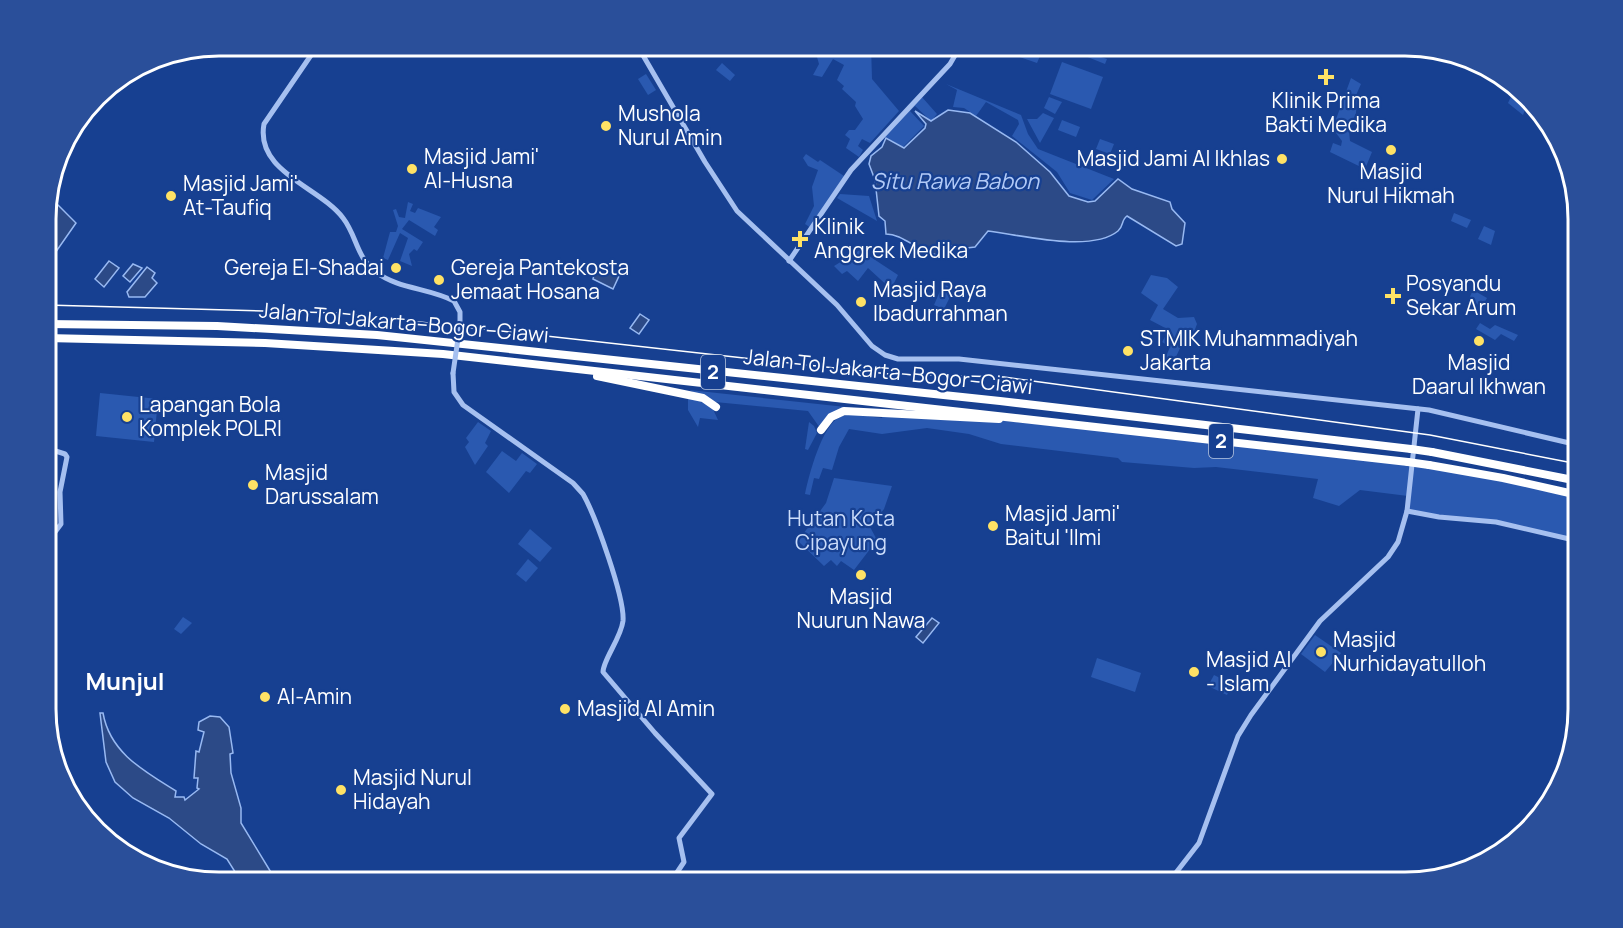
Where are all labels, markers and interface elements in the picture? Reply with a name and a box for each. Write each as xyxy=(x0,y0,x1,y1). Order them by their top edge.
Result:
marker: Klinik Prima Bakti Medika xyxy=(1317,68,1335,86)
place label: Klinik Prima Bakti Medika xyxy=(1265,86,1387,138)
place label: Mushola Nurul Amin xyxy=(618,99,723,151)
marker: Mushola Nurul Amin xyxy=(599,119,613,133)
place label: Masjid Jami' Al-Husna xyxy=(424,142,539,194)
marker: Masjid Nurul Hikmah xyxy=(1384,143,1398,157)
place label: Masjid Jami Al Ikhlas xyxy=(1077,144,1270,172)
marker: Masjid Jami Al Ikhlas xyxy=(1275,152,1289,166)
place label: Masjid Nurul Hikmah xyxy=(1327,157,1455,209)
marker: Masjid Jami' Al-Husna xyxy=(405,162,419,176)
water label: Situ Rawa Babon xyxy=(871,166,1040,196)
place label: Masjid Jami' At-Taufiq xyxy=(183,169,298,221)
marker: Masjid Jami' At-Taufiq xyxy=(164,189,178,203)
place label: Klinik Anggrek Medika xyxy=(814,212,968,264)
marker: Klinik Anggrek Medika xyxy=(791,230,809,248)
place label: Gereja El-Shadai xyxy=(224,253,384,281)
place label: Gereja Pantekosta Jemaat Hosana xyxy=(451,253,629,305)
marker: Gereja El-Shadai xyxy=(389,261,403,275)
place label: Posyandu Sekar Arum xyxy=(1406,269,1516,321)
marker: Gereja Pantekosta Jemaat Hosana xyxy=(432,273,446,287)
place label: Masjid Raya Ibadurrahman xyxy=(873,275,1008,327)
marker: Posyandu Sekar Arum xyxy=(1384,287,1402,305)
street label: Jalan Tol Jakarta–Bogor–Ciawi xyxy=(258,295,550,349)
marker: Masjid Raya Ibadurrahman xyxy=(854,295,868,309)
place label: STMIK Muhammadiyah Jakarta xyxy=(1140,324,1358,376)
marker: Masjid Daarul Ikhwan xyxy=(1472,334,1486,348)
street label: Jalan Tol Jakarta–Bogor–Ciawi xyxy=(742,342,1034,400)
marker: STMIK Muhammadiyah Jakarta xyxy=(1121,344,1135,358)
place label: Masjid Daarul Ikhwan xyxy=(1412,348,1546,400)
road number: 2 xyxy=(701,355,725,389)
place label: Lapangan Bola Komplek POLRI xyxy=(139,390,282,442)
marker: Lapangan Bola Komplek POLRI xyxy=(120,410,134,424)
road number: 2 xyxy=(1209,424,1233,458)
place label: Masjid Darussalam xyxy=(265,458,379,510)
marker: Masjid Darussalam xyxy=(246,478,260,492)
place label: Masjid Jami' Baitul 'Ilmi xyxy=(1005,499,1120,551)
park label: Hutan Kota Cipayung xyxy=(787,504,895,556)
marker: Masjid Jami' Baitul 'Ilmi xyxy=(986,519,1000,533)
marker: Masjid Nuurun Nawa xyxy=(854,568,868,582)
place label: Masjid Nuurun Nawa xyxy=(797,582,925,634)
place label: Masjid Nurhidayatulloh xyxy=(1333,625,1486,677)
place label: Masjid Al - Islam xyxy=(1206,645,1291,697)
marker: Masjid Nurhidayatulloh xyxy=(1314,645,1328,659)
district label: Munjul xyxy=(85,664,165,697)
marker: Masjid Al - Islam xyxy=(1187,665,1201,679)
place label: Al-Amin xyxy=(277,682,352,710)
marker: Al-Amin xyxy=(258,690,272,704)
place label: Masjid Al Amin xyxy=(577,694,715,722)
marker: Masjid Al Amin xyxy=(558,702,572,716)
place label: Masjid Nurul Hidayah xyxy=(353,763,472,815)
marker: Masjid Nurul Hidayah xyxy=(334,783,348,797)

